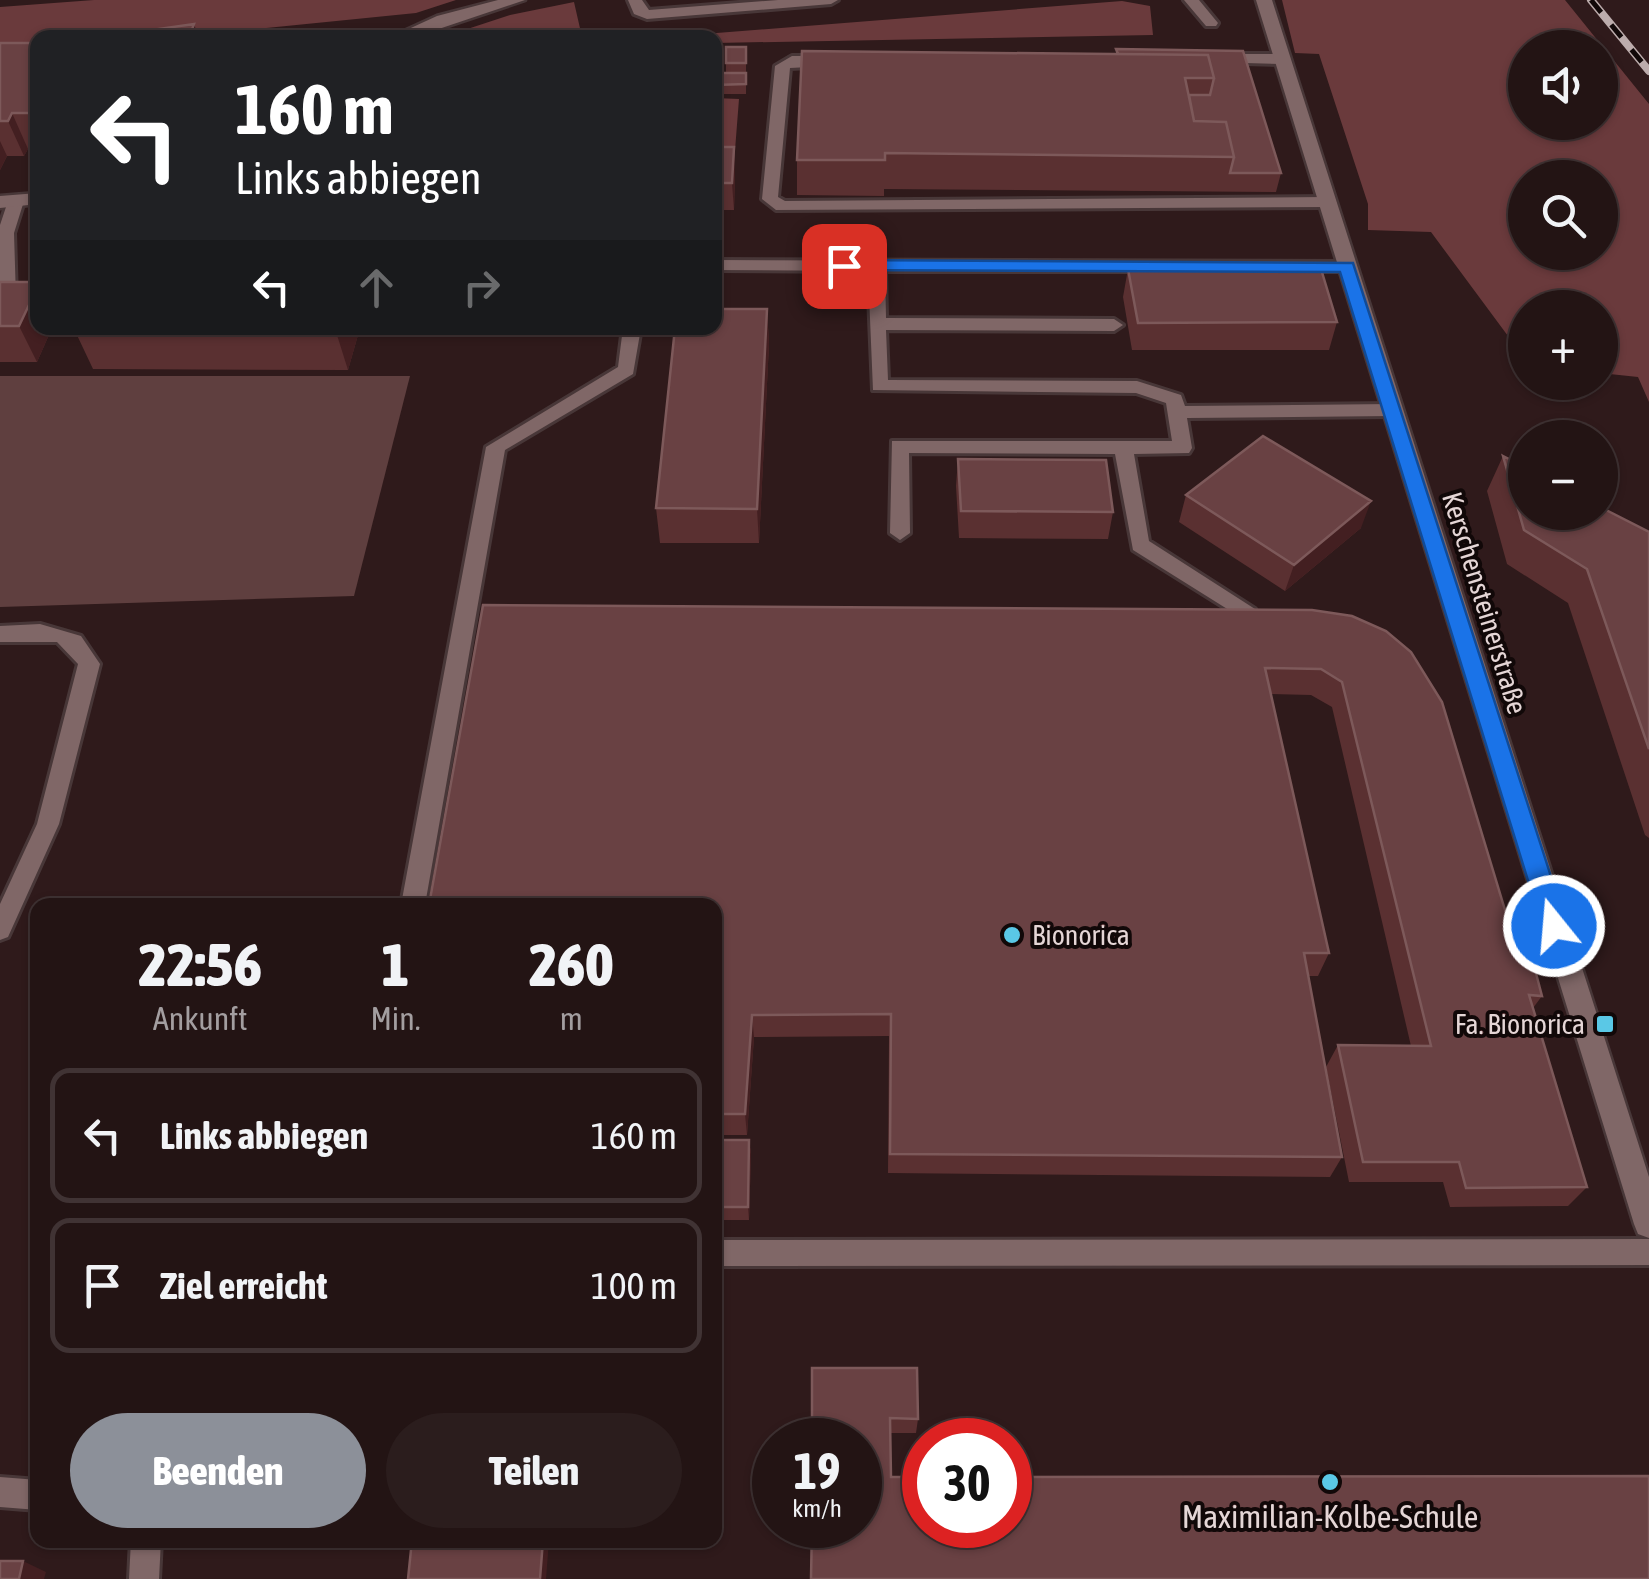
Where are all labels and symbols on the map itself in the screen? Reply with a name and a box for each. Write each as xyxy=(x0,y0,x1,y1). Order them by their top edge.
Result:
pin xyxy=(802,224,887,309)
street label: Kerschensteinerstraße xyxy=(1436,488,1534,718)
position arrow xyxy=(1502,874,1606,978)
place label: Bionorica xyxy=(1032,919,1130,951)
marker: Bionorica xyxy=(1001,924,1023,946)
place label: Fa. Bionorica xyxy=(1455,1008,1585,1040)
marker: Fa. Bionorica xyxy=(1594,1013,1616,1035)
speed limit sign: 30 xyxy=(902,1418,1032,1548)
marker: Maximilian-Kolbe-Schule xyxy=(1319,1471,1341,1493)
place label: Maximilian-Kolbe-Schule xyxy=(1182,1498,1478,1535)

